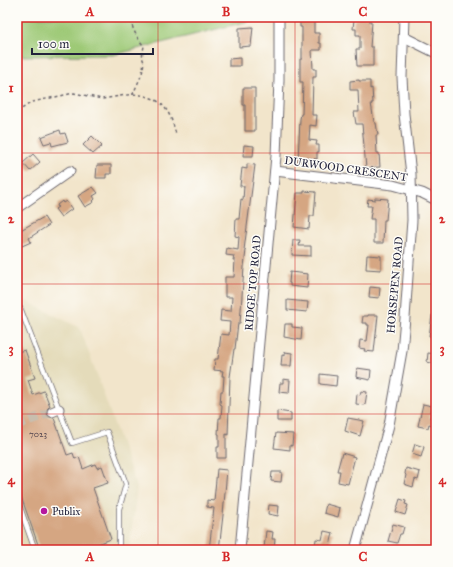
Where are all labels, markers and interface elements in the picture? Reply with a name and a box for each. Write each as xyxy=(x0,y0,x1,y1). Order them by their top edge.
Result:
text: A xyxy=(85,4,95,20)
text: B xyxy=(222,4,231,20)
text: C xyxy=(359,4,368,20)
scale bar xyxy=(32,30,153,56)
text: 100 m xyxy=(38,37,69,51)
text: 1 xyxy=(8,80,14,96)
text: 1 xyxy=(439,80,445,96)
street label: DURWOOD CRESCENT xyxy=(284,154,409,184)
text: 2 xyxy=(8,211,15,227)
text: 2 xyxy=(439,211,446,227)
street label: RIDGE TOP ROAD xyxy=(242,234,264,331)
street label: HORSEPEN ROAD xyxy=(384,236,406,334)
text: 3 xyxy=(8,341,14,357)
text: 3 xyxy=(439,341,445,357)
house number: 7023 xyxy=(29,428,47,439)
text: 4 xyxy=(7,472,15,488)
text: 4 xyxy=(438,472,446,488)
place label: Publix xyxy=(52,505,80,518)
marker: Publix xyxy=(39,506,49,516)
text: A xyxy=(85,549,95,565)
text: B xyxy=(222,549,231,565)
text: C xyxy=(359,549,368,565)

